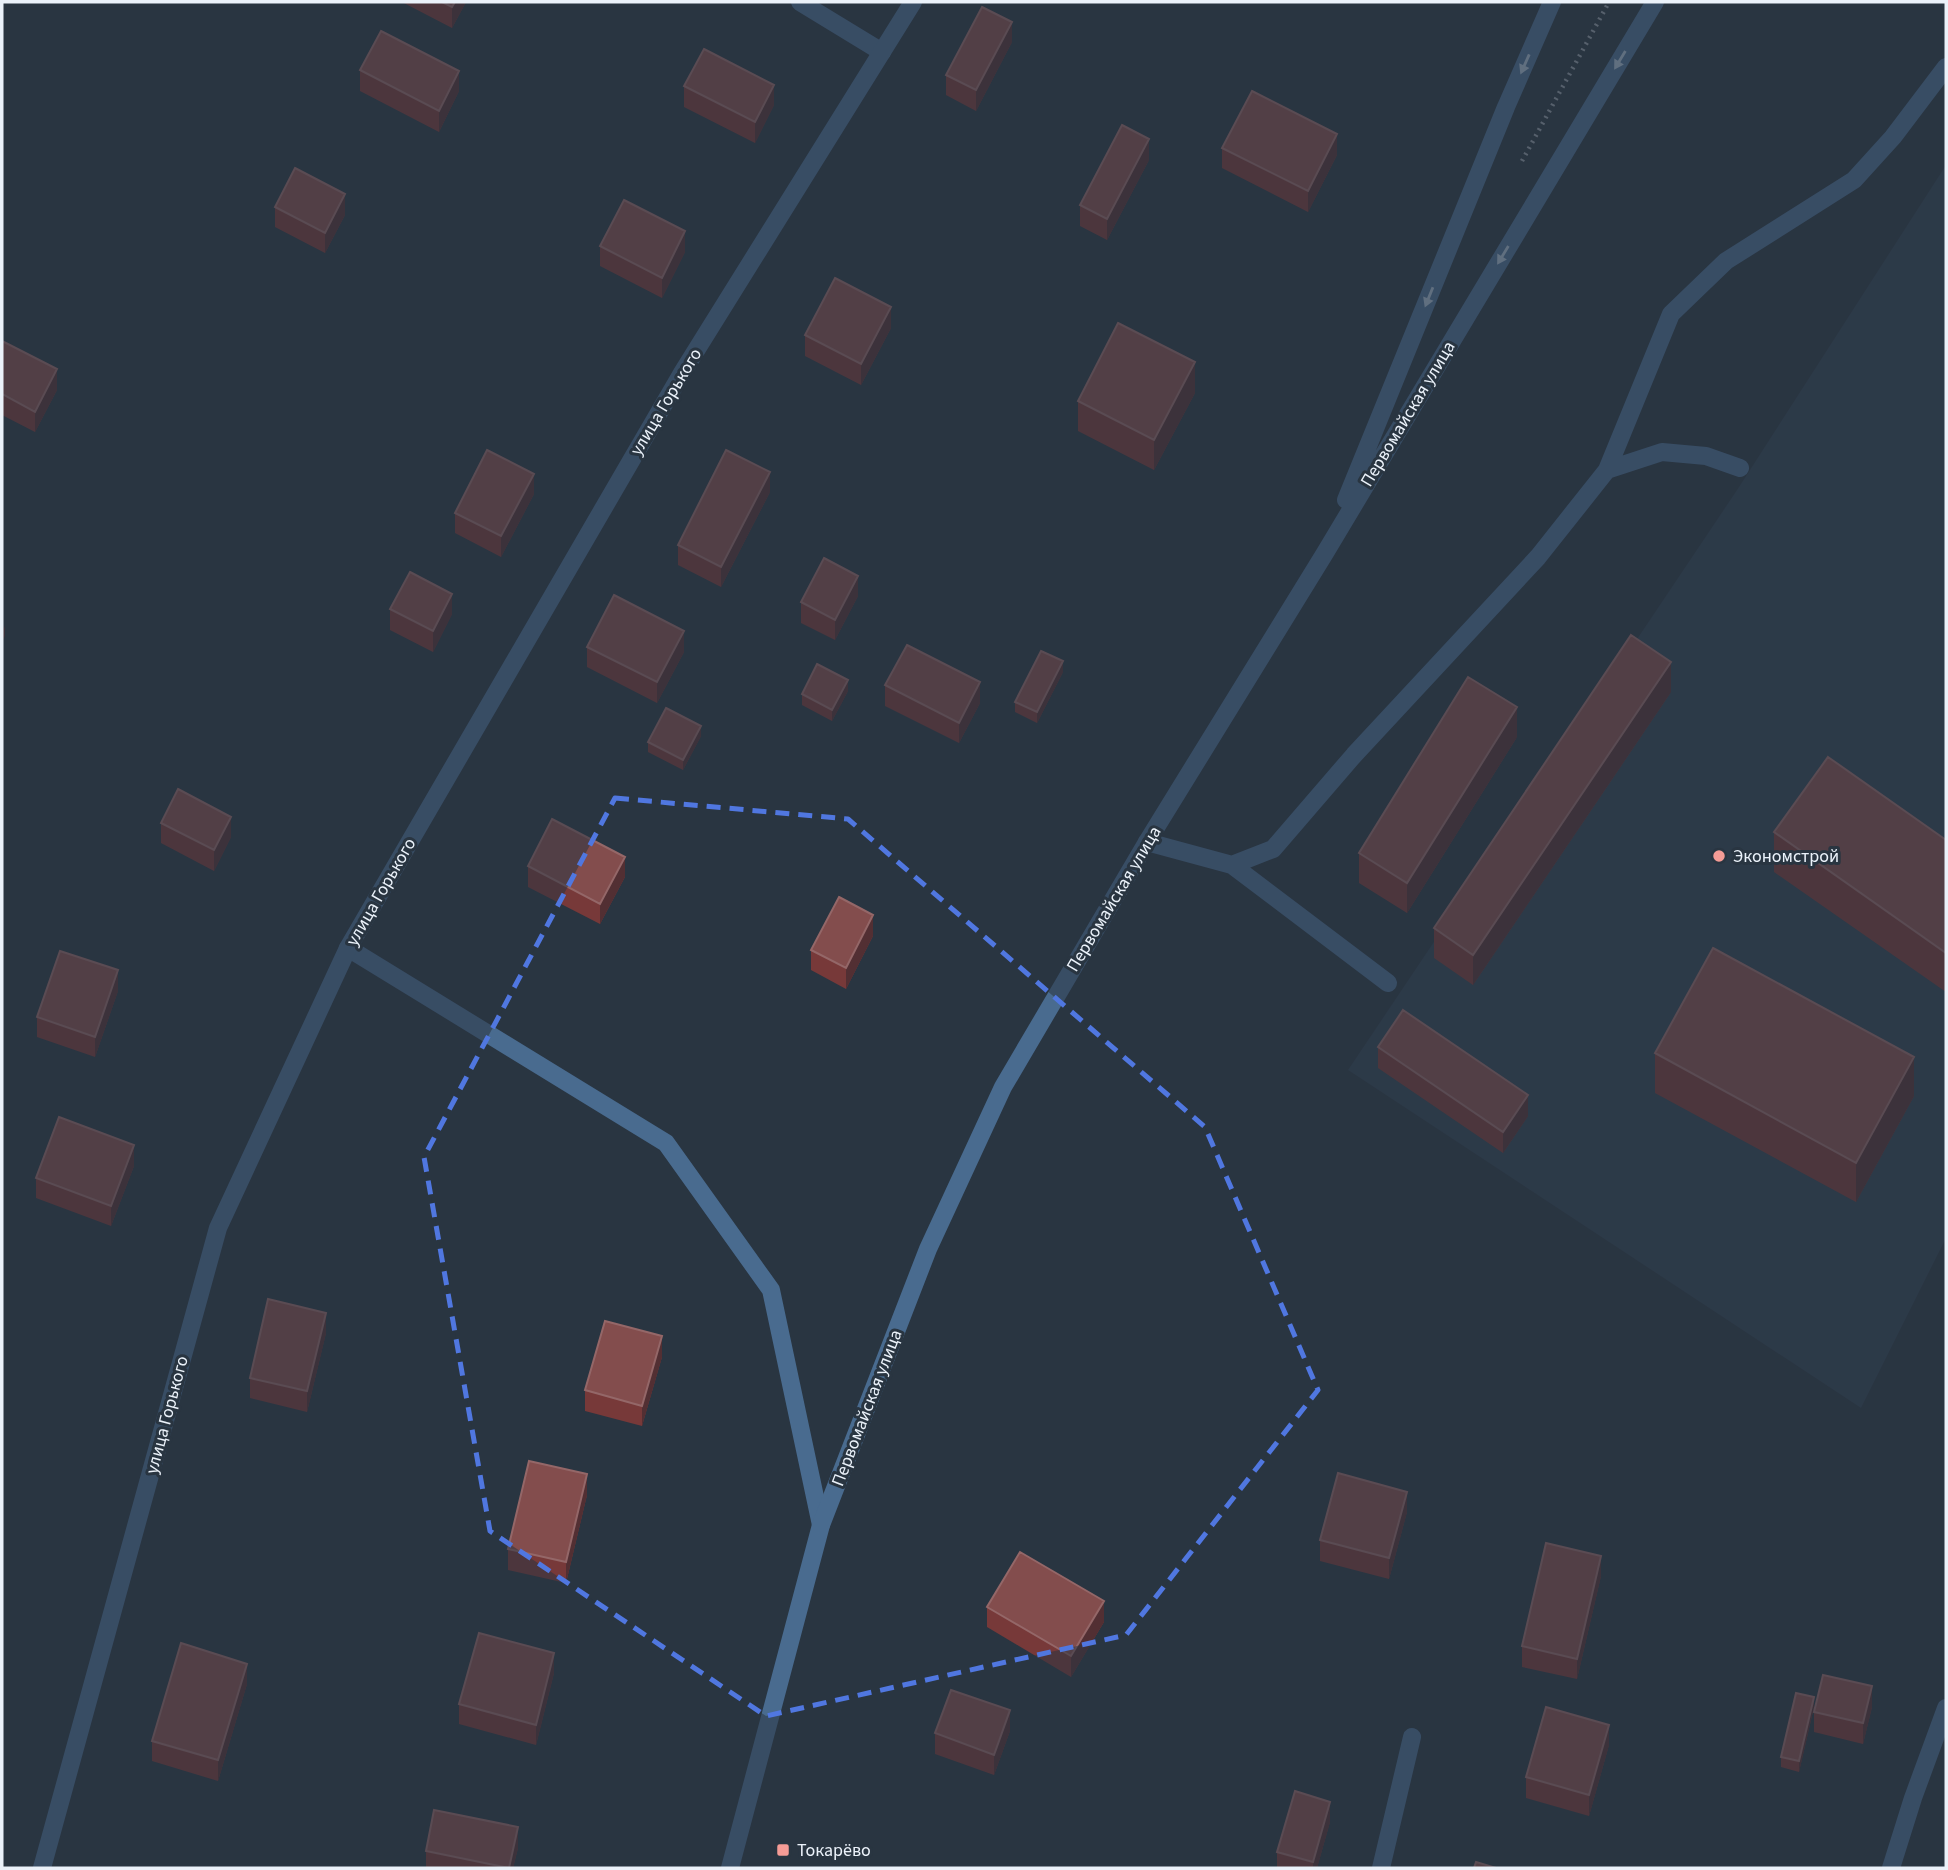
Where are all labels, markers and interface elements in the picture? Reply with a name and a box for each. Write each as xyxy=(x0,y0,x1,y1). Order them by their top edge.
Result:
one-way arrow xyxy=(1614,51,1627,70)
one-way arrow xyxy=(1519,54,1531,74)
one-way arrow xyxy=(1497,246,1510,265)
one-way arrow xyxy=(1423,287,1434,308)
street label: Первомайская улица xyxy=(1355,336,1461,492)
street label: улица Горького xyxy=(624,344,708,460)
street label: Первомайская улица xyxy=(1061,821,1167,977)
street label: улица Горького xyxy=(340,833,422,951)
place label: Экономстрой xyxy=(1733,844,1839,869)
marker: Экономстрой xyxy=(1711,848,1727,864)
street label: Первомайская улица xyxy=(826,1326,908,1490)
street label: улица Горького xyxy=(139,1353,195,1477)
place label: Токарёво xyxy=(797,1838,871,1863)
marker: Токарёво xyxy=(775,1842,791,1858)

